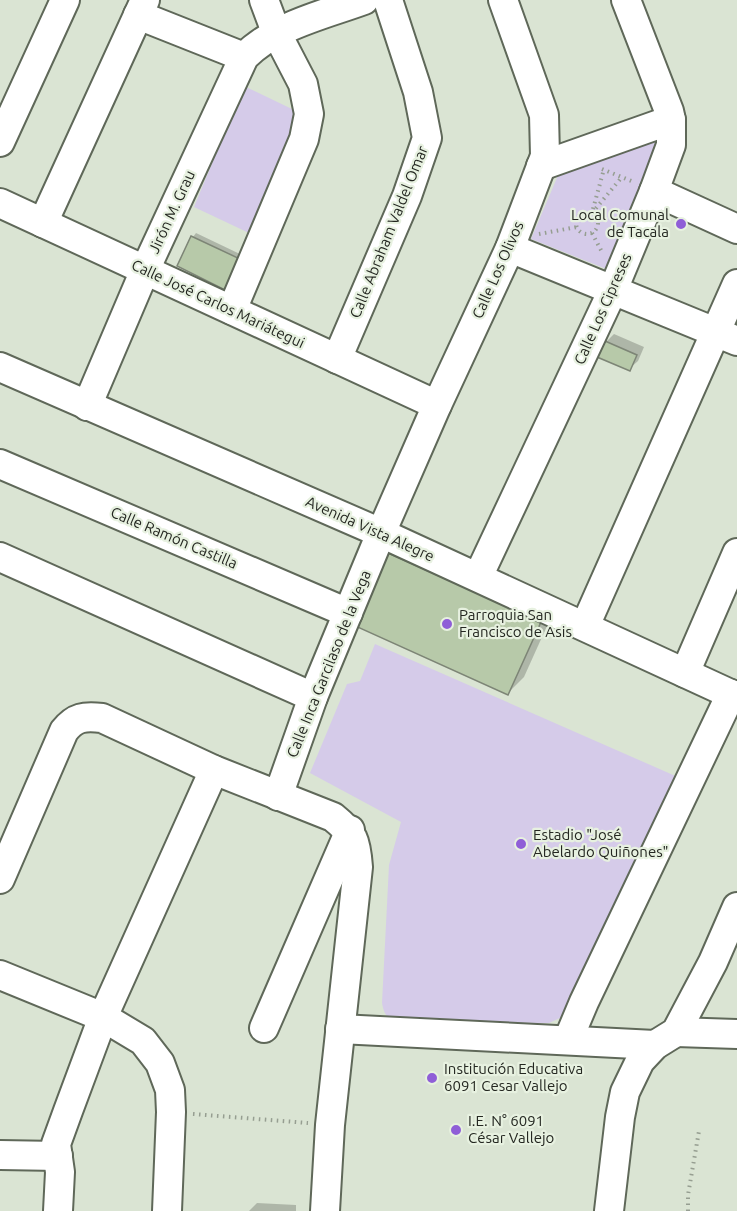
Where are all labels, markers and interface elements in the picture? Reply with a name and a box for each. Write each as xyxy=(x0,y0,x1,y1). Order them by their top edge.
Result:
street label: Calle Abraham Valdel Omar xyxy=(346,143,431,320)
street label: Jirón M. Grau xyxy=(145,168,198,256)
place label: Local Comunal de Tacala xyxy=(571,206,669,240)
marker: Local Comunal de Tacala xyxy=(674,217,688,231)
street label: Calle Los Olivos xyxy=(469,219,527,321)
street label: Calle Los Cipreses xyxy=(570,251,635,367)
street label: Calle José Carlos Mariátegui xyxy=(129,256,307,351)
street label: Avenida Vista Alegre xyxy=(303,493,437,565)
street label: Calle Ramón Castilla xyxy=(108,503,240,572)
street label: Calle Inca Garcilaso de la Vega xyxy=(283,568,374,760)
place label: Parroquia San Francisco de Asis xyxy=(459,606,572,640)
marker: Parroquia San Francisco de Asis xyxy=(440,617,454,631)
place label: Estadio "José Abelardo Quiñones" xyxy=(533,826,669,860)
marker: Estadio "José Abelardo Quiñones" xyxy=(514,837,528,851)
place label: Institución Educativa 6091 Cesar Vallejo xyxy=(444,1060,583,1094)
marker: Institución Educativa 6091 Cesar Vallejo xyxy=(425,1071,439,1085)
place label: I.E. N° 6091 César Vallejo xyxy=(468,1112,554,1146)
marker: I.E. N° 6091 César Vallejo xyxy=(449,1123,463,1137)

